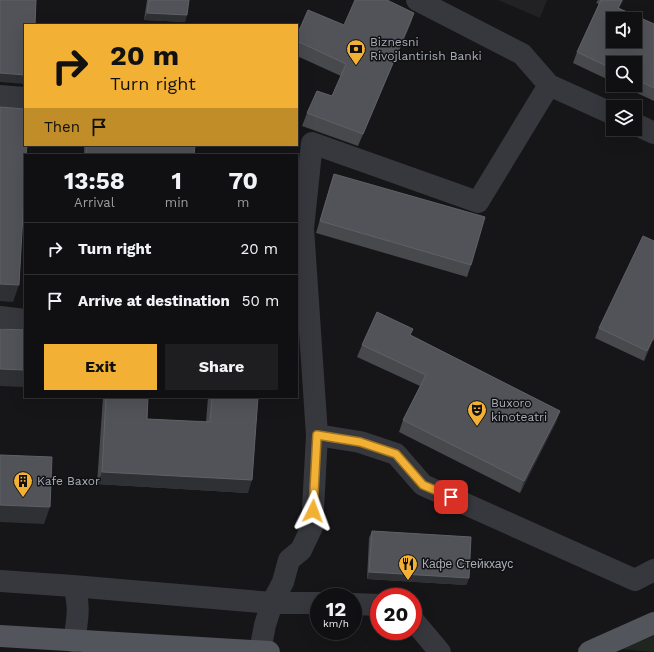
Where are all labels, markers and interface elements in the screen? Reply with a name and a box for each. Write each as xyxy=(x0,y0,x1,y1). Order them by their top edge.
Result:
map controls xyxy=(606,12,642,136)
button: sound xyxy=(606,12,642,48)
place label: Biznesni Rivojlantirish Banki xyxy=(370,35,482,63)
bank icon: Biznesni Rivojlantirish Banki xyxy=(345,38,367,66)
text: 20 m xyxy=(110,39,179,72)
icon: right xyxy=(44,40,96,92)
button: search xyxy=(606,56,642,92)
text: Turn right xyxy=(110,73,196,94)
button: layers xyxy=(606,100,642,136)
icon: arrive xyxy=(88,116,110,138)
text: Then xyxy=(44,118,80,136)
text: 13:58 xyxy=(64,167,125,195)
text: 1 xyxy=(172,167,182,195)
text: 70 xyxy=(229,167,258,195)
text: Arrival xyxy=(74,195,115,210)
text: min xyxy=(165,195,189,210)
text: m xyxy=(237,195,250,210)
icon: right xyxy=(44,238,66,260)
text: Turn right xyxy=(78,240,151,258)
text: 20 m xyxy=(241,240,278,258)
icon: arrive xyxy=(44,290,66,312)
text: Arrive at destination xyxy=(78,292,230,310)
text: 50 m xyxy=(242,292,279,310)
button: Exit xyxy=(44,344,157,390)
button: Share xyxy=(165,344,278,390)
place label: Buxoro kinoteatri xyxy=(491,396,547,424)
theatre icon: Buxoro kinoteatri xyxy=(466,399,488,427)
building icon: Kafe Baxor xyxy=(12,470,34,498)
place label: Kafe Baxor xyxy=(37,474,100,488)
pin xyxy=(434,480,468,514)
icon: arrive xyxy=(440,486,462,508)
position arrow xyxy=(292,490,334,532)
restaurant icon: Кафе Стейкхаус xyxy=(397,553,419,581)
place label: Кафе Стейкхаус xyxy=(422,557,513,571)
speed limit sign: 20 xyxy=(370,588,422,640)
text: 12 xyxy=(326,597,346,621)
text: km/h xyxy=(323,618,349,629)

